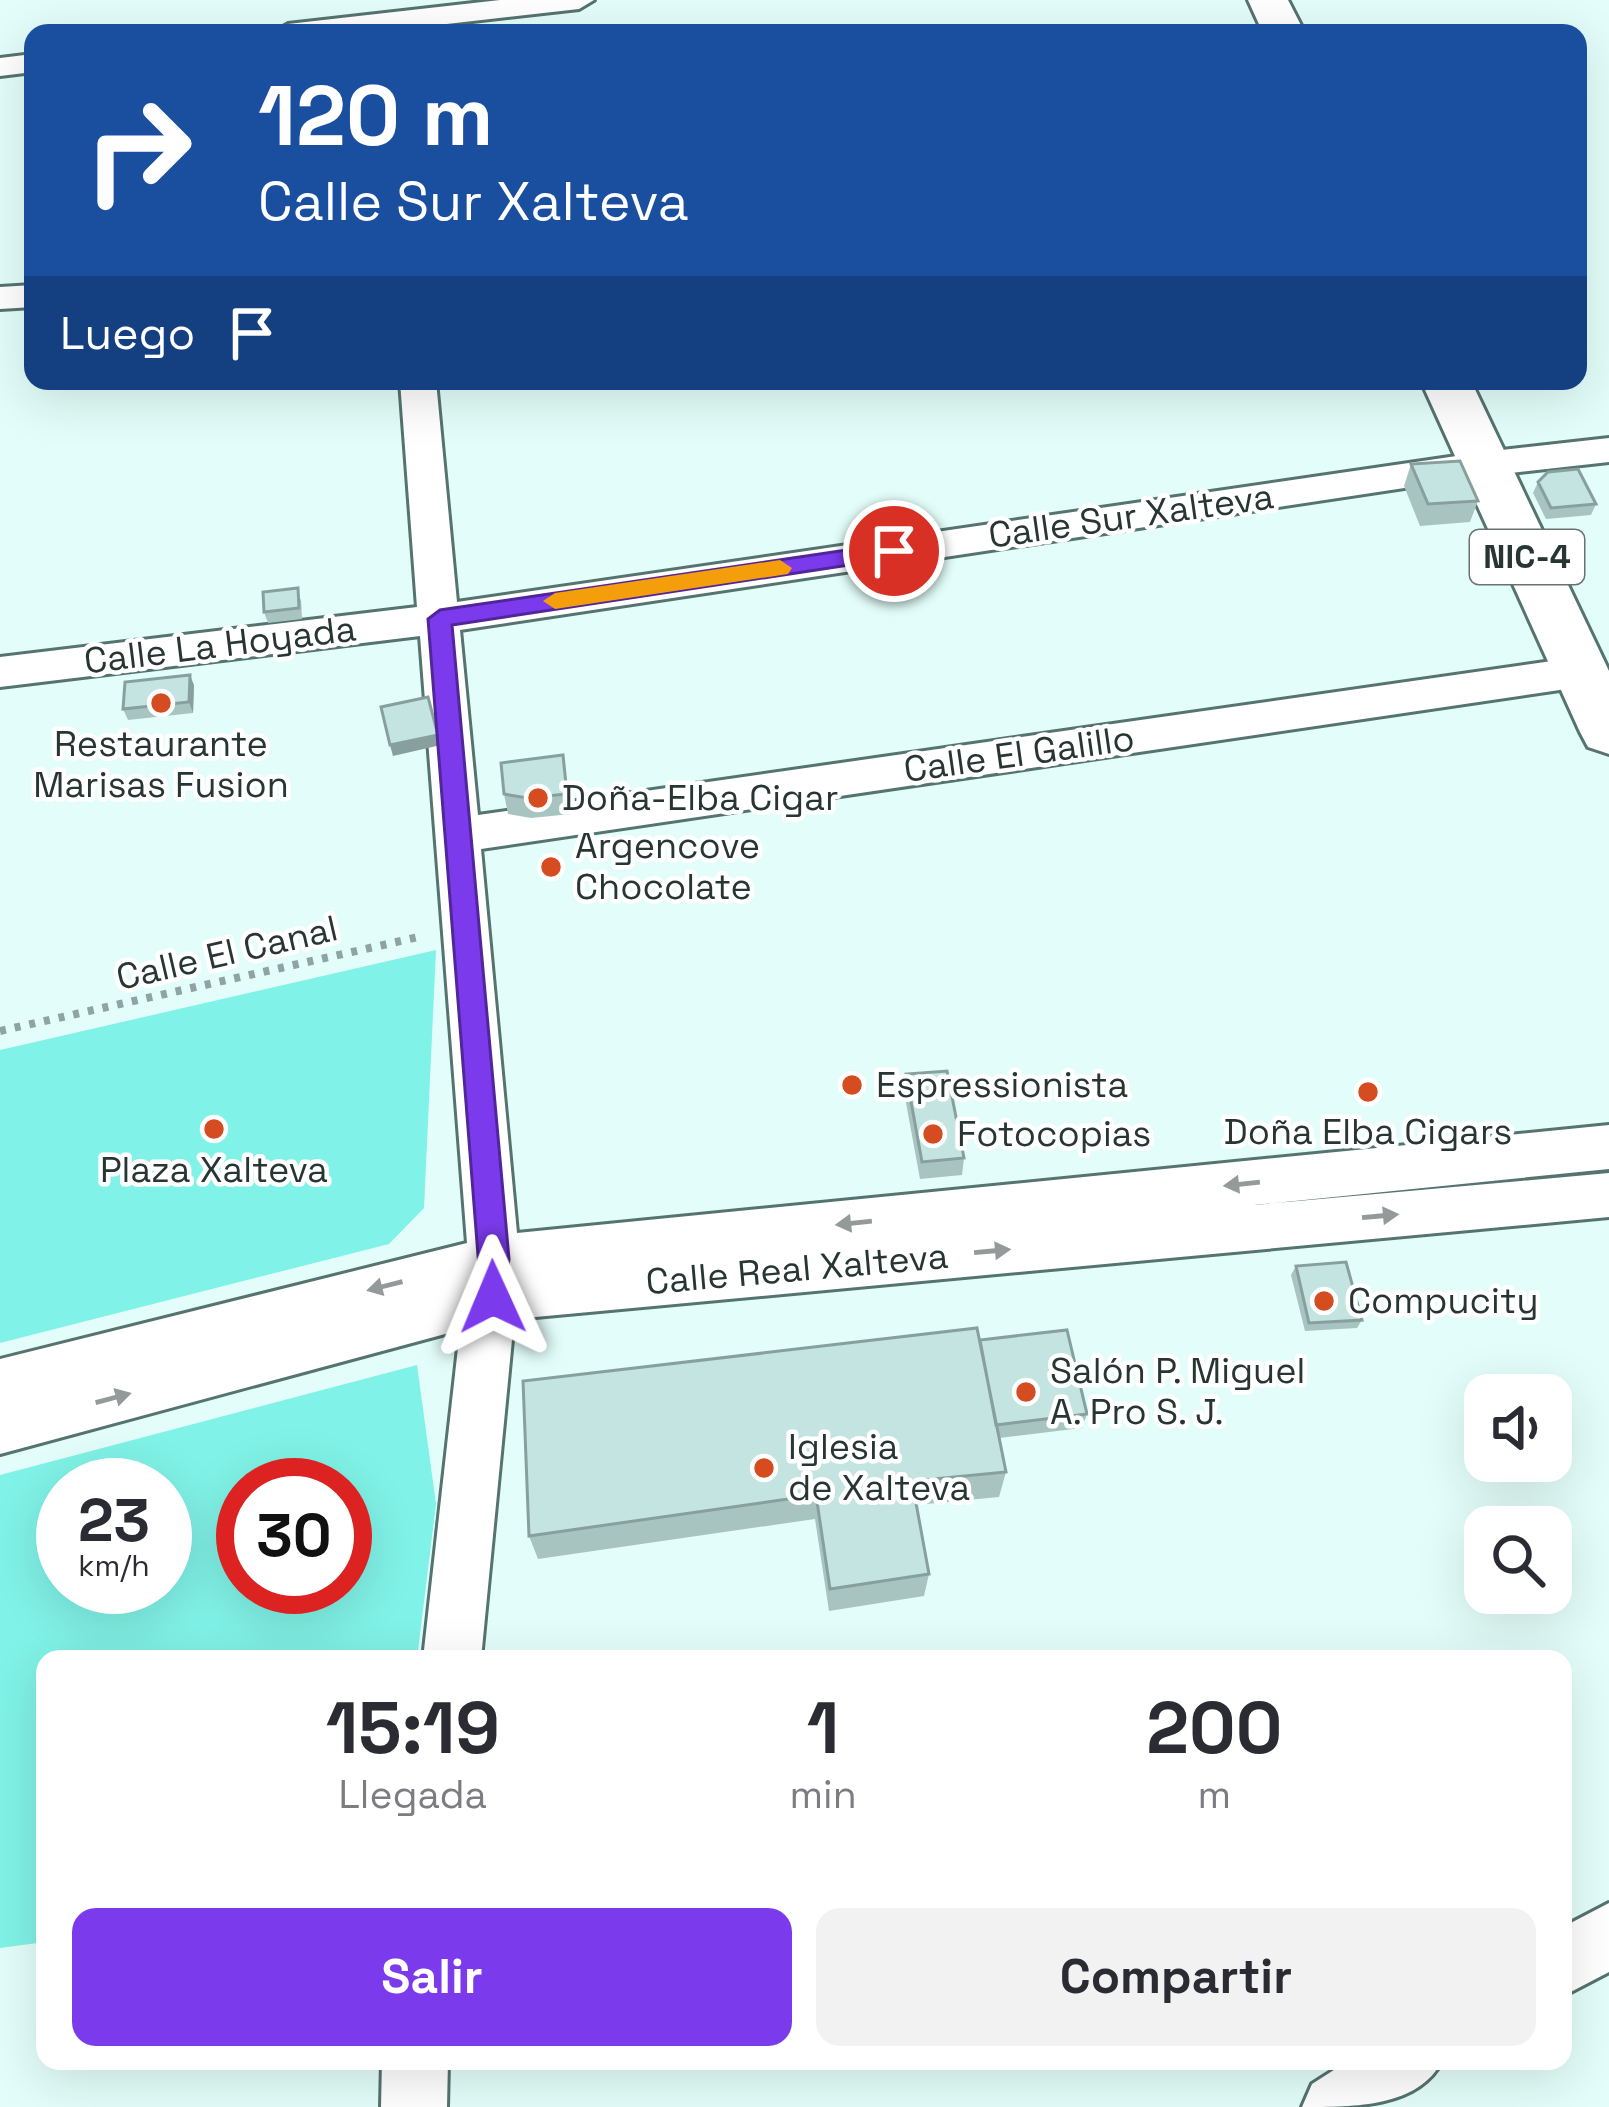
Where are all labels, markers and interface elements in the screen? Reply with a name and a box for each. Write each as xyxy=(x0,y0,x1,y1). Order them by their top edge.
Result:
text: 120 m xyxy=(258,62,493,170)
icon: right xyxy=(60,72,216,228)
text: Calle Sur Xalteva xyxy=(258,167,689,236)
icon: arrive xyxy=(219,300,285,366)
text: Luego xyxy=(60,305,195,362)
street label: Calle Sur Xalteva xyxy=(986,473,1276,559)
pin xyxy=(843,500,945,602)
icon: arrive xyxy=(861,518,927,584)
road number: NIC-4 xyxy=(1470,530,1584,584)
street label: Calle La Hoyada xyxy=(81,605,359,685)
marker: Restaurante Marisas Fusion xyxy=(148,690,174,716)
street label: Calle El Galillo xyxy=(901,715,1137,793)
place label: Restaurante Marisas Fusion xyxy=(33,721,289,808)
place label: Doña-Elba Cigar xyxy=(562,775,839,821)
marker: Doña-Elba Cigar xyxy=(525,785,551,811)
place label: Argencove Chocolate xyxy=(575,823,760,910)
marker: Argencove Chocolate xyxy=(538,854,564,880)
street label: Calle El Canal xyxy=(112,905,342,1001)
place label: Espressionista xyxy=(876,1062,1128,1108)
marker: Espressionista xyxy=(839,1072,865,1098)
marker: Doña Elba Cigars xyxy=(1355,1079,1381,1105)
place label: Doña Elba Cigars xyxy=(1224,1109,1512,1155)
place label: Fotocopias xyxy=(957,1111,1151,1157)
marker: Plaza Xalteva xyxy=(201,1116,227,1142)
marker: Fotocopias xyxy=(920,1121,946,1147)
place label: Plaza Xalteva xyxy=(100,1147,328,1193)
one-way arrow xyxy=(1223,1175,1260,1194)
one-way arrow xyxy=(1362,1206,1399,1225)
one-way arrow xyxy=(835,1214,872,1233)
street label: Calle Real Xalteva xyxy=(644,1233,950,1305)
position arrow xyxy=(430,1234,556,1360)
one-way arrow xyxy=(974,1241,1011,1260)
one-way arrow xyxy=(366,1278,403,1297)
place label: Compucity xyxy=(1348,1278,1538,1324)
marker: Compucity xyxy=(1311,1288,1337,1314)
place label: Salón P. Miguel A. Pro S. J. xyxy=(1050,1348,1305,1435)
map controls xyxy=(1464,1374,1572,1614)
button: sound xyxy=(1464,1374,1572,1482)
marker: Salón P. Miguel A. Pro S. J. xyxy=(1013,1379,1039,1405)
one-way arrow xyxy=(95,1388,132,1407)
place label: Iglesia de Xalteva xyxy=(788,1424,970,1511)
marker: Iglesia de Xalteva xyxy=(751,1455,777,1481)
speed limit sign: 30 xyxy=(216,1458,372,1614)
text: 23 xyxy=(78,1482,150,1559)
button: search xyxy=(1464,1506,1572,1614)
text: km/h xyxy=(78,1546,150,1585)
text: 15:19 xyxy=(326,1682,500,1774)
text: 1 xyxy=(807,1682,839,1774)
text: 200 xyxy=(1146,1682,1282,1774)
text: Llegada xyxy=(339,1770,487,1819)
text: min xyxy=(790,1770,857,1819)
text: m xyxy=(1198,1770,1231,1819)
button: Salir xyxy=(72,1908,792,2046)
button: Compartir xyxy=(816,1908,1536,2046)

